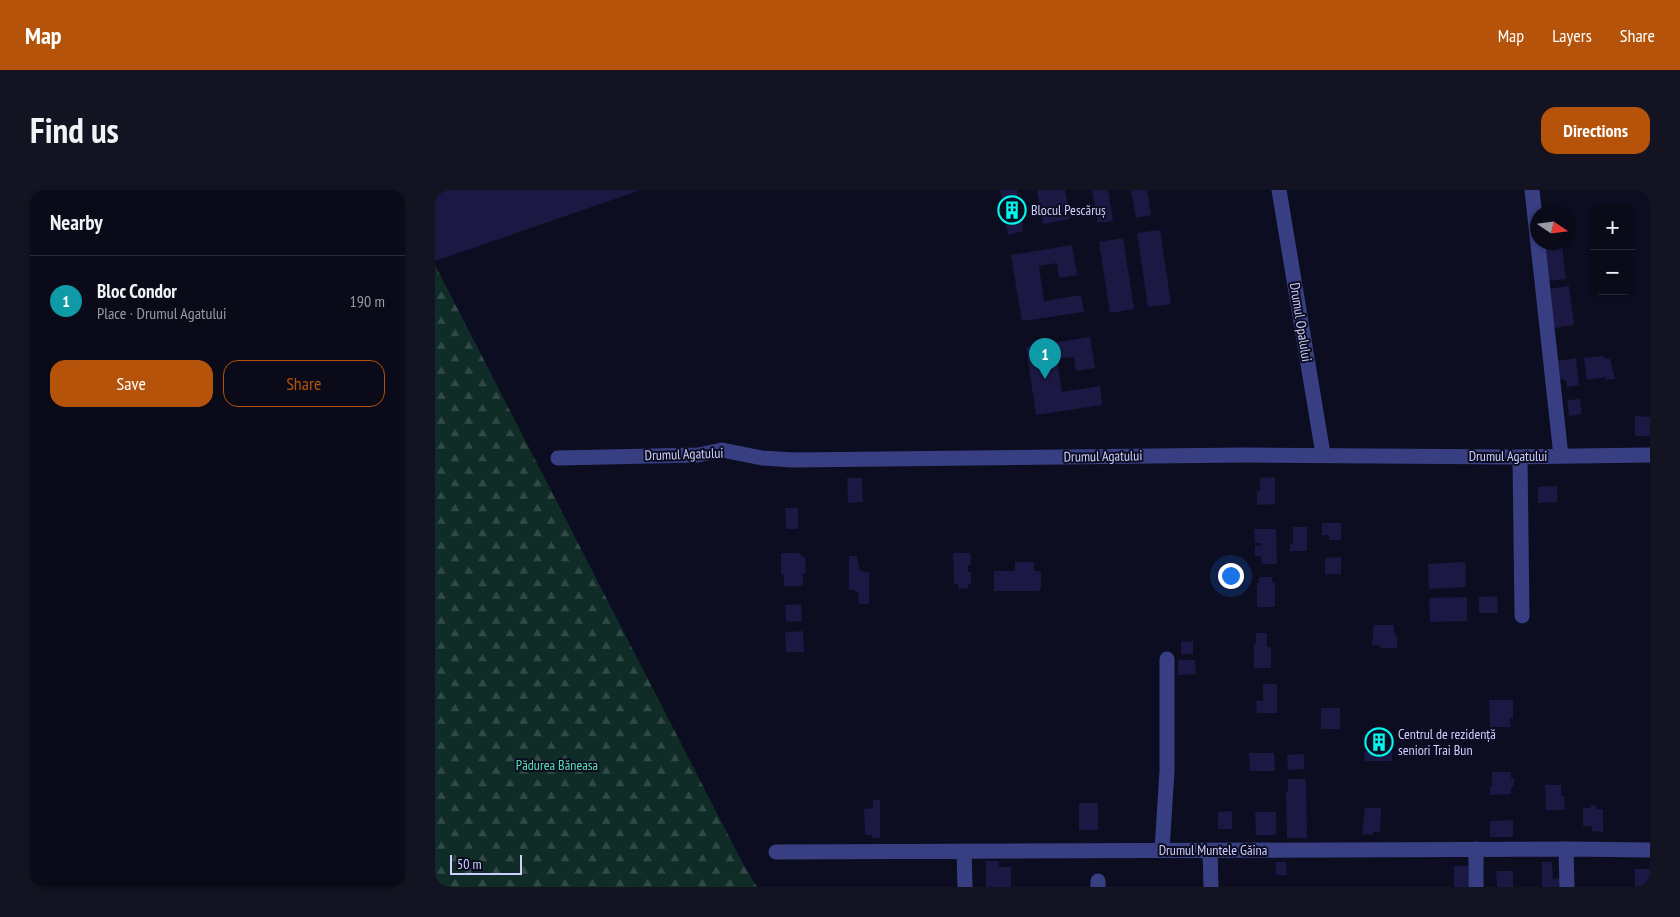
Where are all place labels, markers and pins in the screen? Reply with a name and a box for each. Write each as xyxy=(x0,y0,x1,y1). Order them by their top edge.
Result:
building icon: Blocul Pescăruș xyxy=(997,195,1027,225)
place label: Blocul Pescăruș xyxy=(1031,201,1106,219)
pin: 1 xyxy=(1029,338,1061,379)
place label: Centrul de rezidență seniori Trai Bun xyxy=(1398,725,1496,759)
building icon: Centrul de rezidență seniori Trai Bun xyxy=(1364,727,1394,757)

